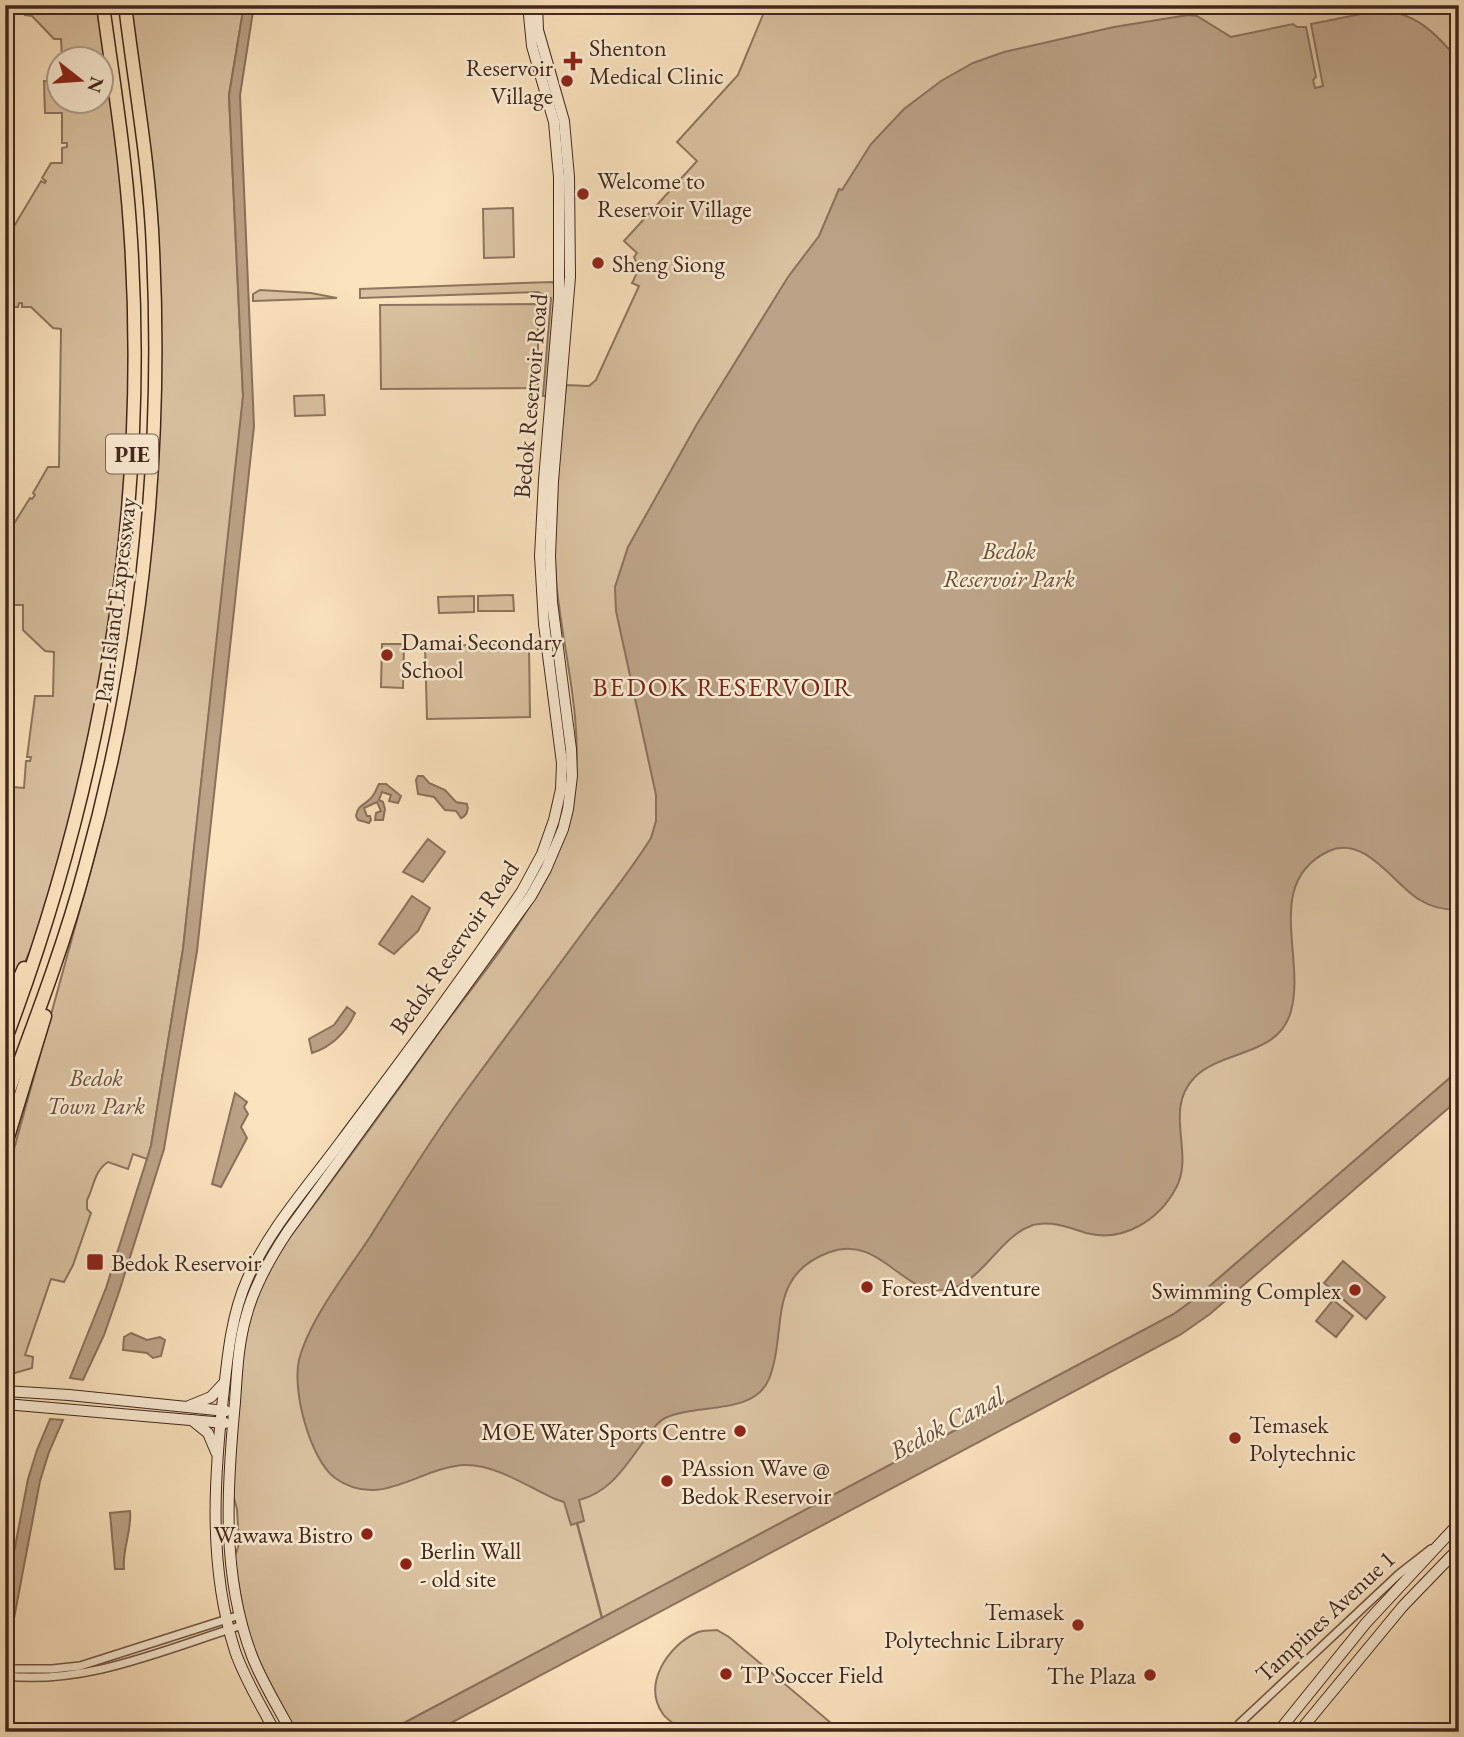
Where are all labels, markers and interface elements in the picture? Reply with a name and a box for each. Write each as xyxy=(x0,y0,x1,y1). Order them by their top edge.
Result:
place label: Shenton Medical Clinic xyxy=(589,32,724,91)
north arrow xyxy=(46,46,116,116)
marker: Shenton Medical Clinic xyxy=(563,51,583,71)
place label: Reservoir Village xyxy=(466,52,553,111)
marker: Reservoir Village xyxy=(559,73,575,89)
text: N xyxy=(81,74,110,96)
place label: Welcome to Reservoir Village xyxy=(597,165,752,224)
marker: Welcome to Reservoir Village xyxy=(575,186,591,202)
place label: Sheng Siong xyxy=(612,248,725,279)
marker: Sheng Siong xyxy=(590,255,606,271)
street label: Bedok Reservoir Road xyxy=(506,292,554,500)
road number: PIE xyxy=(106,435,158,474)
street label: Pan-Island Expressway xyxy=(87,495,143,705)
park label: Bedok Reservoir Park xyxy=(943,535,1075,594)
place label: Damai Secondary School xyxy=(401,626,562,685)
marker: Damai Secondary School xyxy=(379,647,395,663)
district label: BEDOK RESERVOIR xyxy=(592,670,854,704)
street label: Bedok Reservoir Road xyxy=(382,853,526,1040)
park label: Bedok Town Park xyxy=(47,1062,145,1121)
place label: Bedok Reservoir xyxy=(111,1247,261,1278)
marker: Bedok Reservoir xyxy=(85,1252,105,1272)
place label: Forest Adventure xyxy=(881,1272,1040,1303)
place label: Swimming Complex xyxy=(1152,1275,1342,1306)
marker: Forest Adventure xyxy=(859,1279,875,1295)
marker: Swimming Complex xyxy=(1347,1282,1363,1298)
water label: Bedok Canal xyxy=(883,1378,1011,1468)
place label: Temasek Polytechnic xyxy=(1249,1409,1356,1468)
place label: MOE Water Sports Centre xyxy=(481,1416,726,1447)
marker: MOE Water Sports Centre xyxy=(732,1423,748,1439)
marker: Temasek Polytechnic xyxy=(1227,1430,1243,1446)
place label: PAssion Wave @ Bedok Reservoir xyxy=(681,1452,831,1511)
marker: PAssion Wave @ Bedok Reservoir xyxy=(659,1473,675,1489)
place label: Wawawa Bistro xyxy=(214,1519,353,1550)
marker: Wawawa Bistro xyxy=(359,1526,375,1542)
place label: Berlin Wall - old site xyxy=(420,1535,521,1594)
street label: Tampines Avenue 1 xyxy=(1249,1543,1401,1689)
marker: Berlin Wall - old site xyxy=(398,1556,414,1572)
place label: Temasek Polytechnic Library xyxy=(884,1596,1065,1655)
marker: Temasek Polytechnic Library xyxy=(1070,1617,1086,1633)
place label: TP Soccer Field xyxy=(740,1659,884,1690)
place label: The Plaza xyxy=(1047,1660,1136,1691)
marker: TP Soccer Field xyxy=(718,1666,734,1682)
marker: The Plaza xyxy=(1142,1667,1158,1683)

